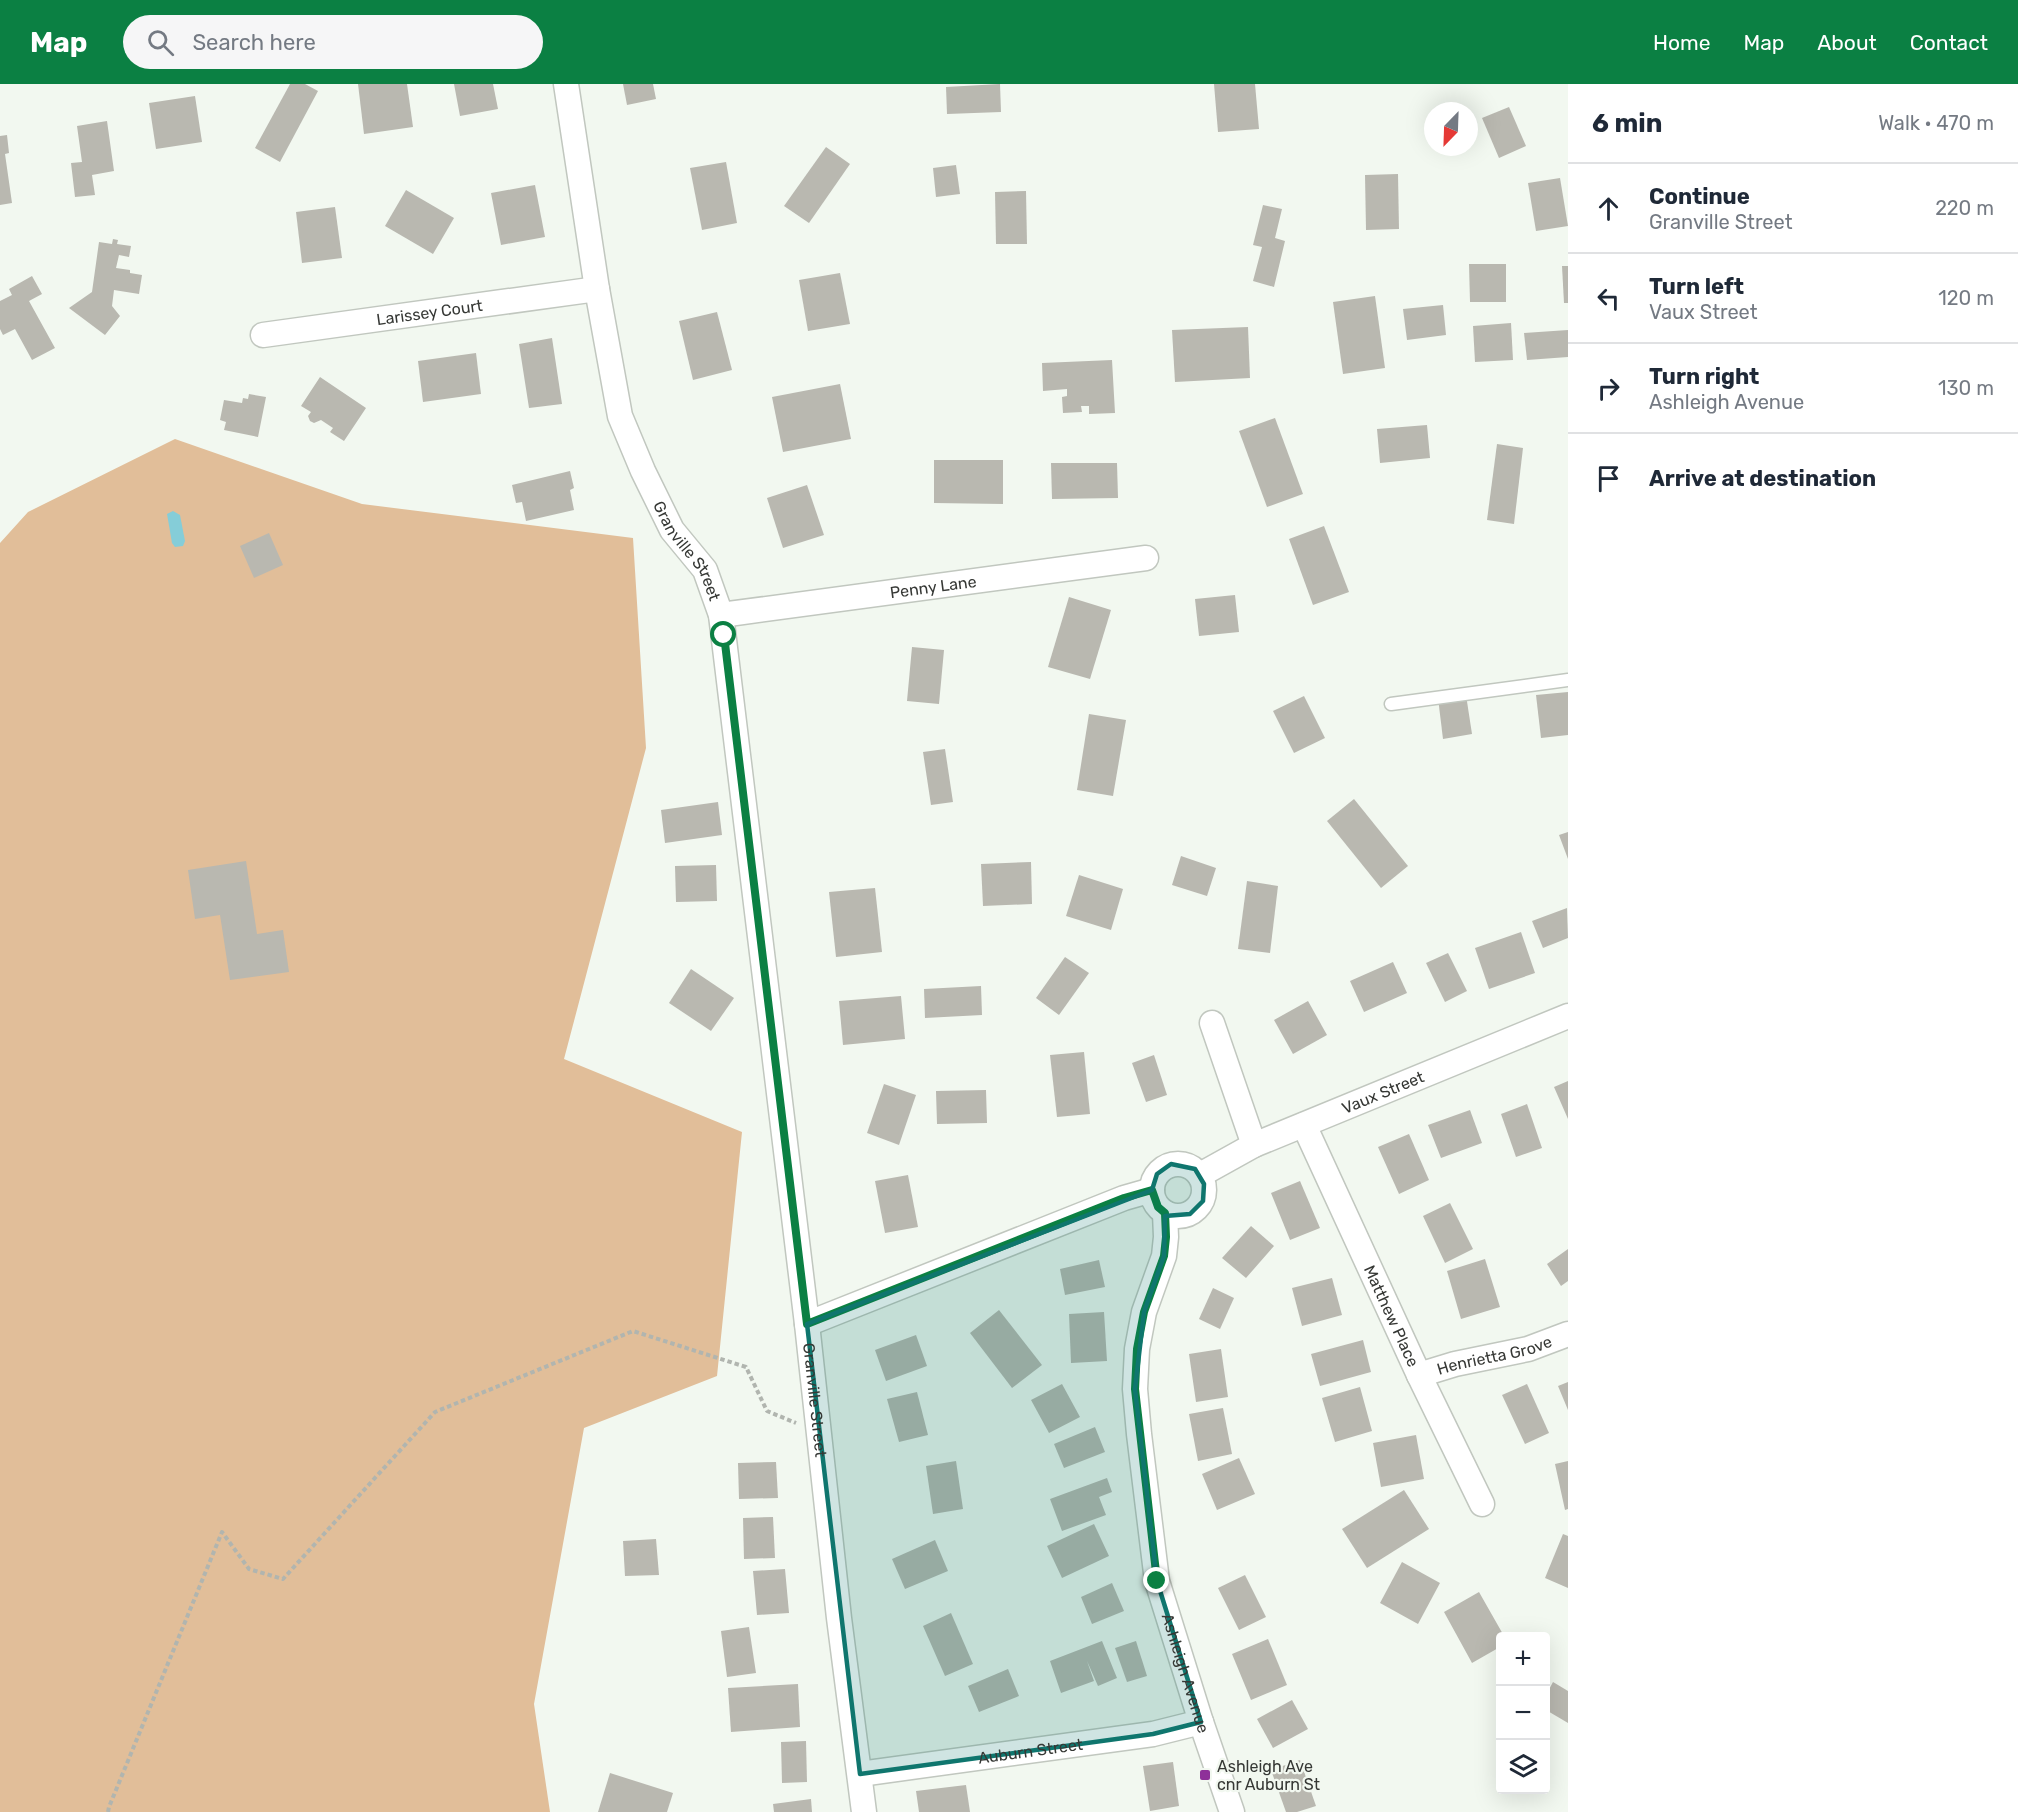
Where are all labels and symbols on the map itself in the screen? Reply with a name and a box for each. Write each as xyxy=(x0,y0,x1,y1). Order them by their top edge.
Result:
north arrow xyxy=(1424,102,1478,156)
street label: Larissey Court xyxy=(375,295,484,329)
street label: Granville Street xyxy=(650,498,725,603)
street label: Penny Lane xyxy=(889,571,978,602)
route start xyxy=(710,621,736,647)
street label: Vaux Street xyxy=(1339,1067,1427,1117)
street label: Matthew Place xyxy=(1360,1262,1423,1370)
street label: Henrietta Grove xyxy=(1435,1331,1554,1378)
street label: Granville Street xyxy=(800,1342,831,1458)
route end xyxy=(1143,1567,1169,1593)
street label: Ashleigh Avenue xyxy=(1158,1611,1214,1735)
street label: Auburn Street xyxy=(977,1734,1084,1767)
place label: Ashleigh Ave cnr Auburn St xyxy=(1217,1757,1320,1794)
marker: Ashleigh Ave cnr Auburn St xyxy=(1198,1768,1212,1782)

